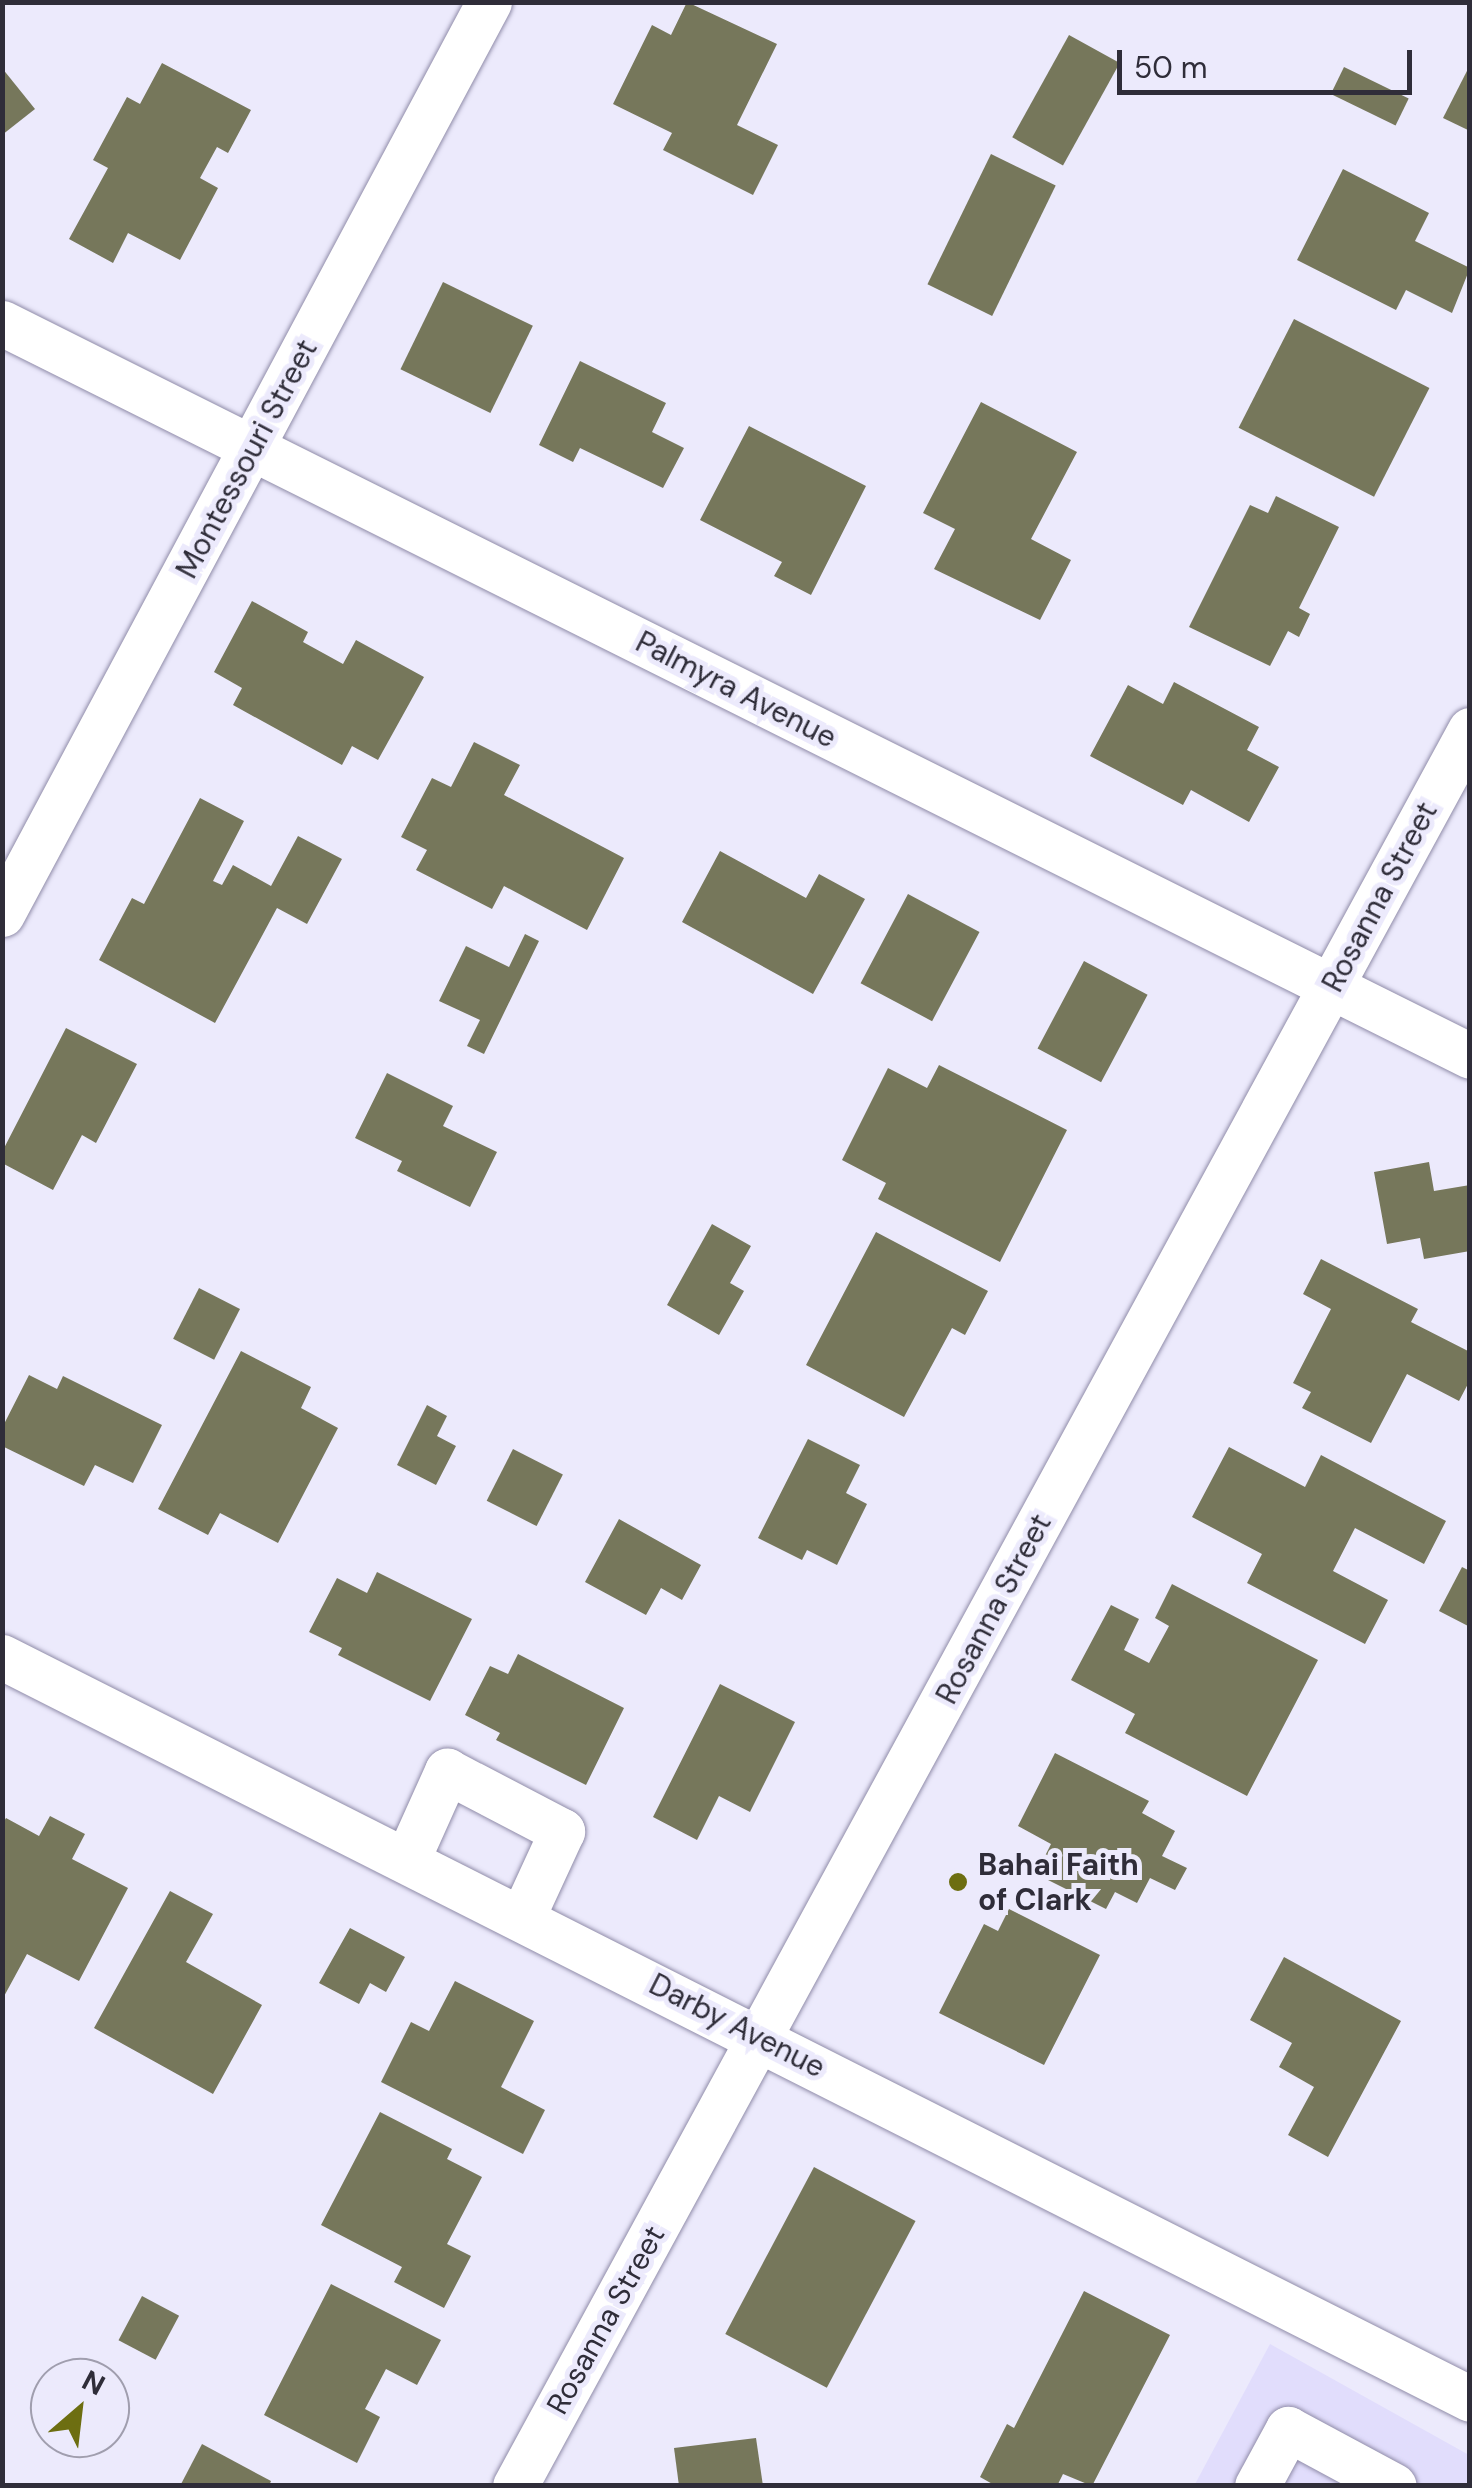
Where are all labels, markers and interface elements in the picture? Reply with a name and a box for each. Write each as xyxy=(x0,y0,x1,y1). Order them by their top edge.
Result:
scale bar xyxy=(1122,30,1417,92)
text: 50 m xyxy=(1134,48,1208,87)
street label: Montessouri Street xyxy=(169,334,325,584)
street label: Palmyra Avenue xyxy=(630,624,842,756)
street label: Rosanna Street xyxy=(1315,796,1445,998)
street label: Rosanna Street xyxy=(929,1508,1059,1710)
place label: Bahai Faith of Clark xyxy=(978,1847,1139,1918)
marker: Bahai Faith of Clark xyxy=(947,1871,969,1893)
street label: Darby Avenue xyxy=(643,1966,831,2086)
street label: Rosanna Street xyxy=(539,2220,673,2420)
north arrow xyxy=(30,2358,130,2458)
text: N xyxy=(76,2362,111,2404)

